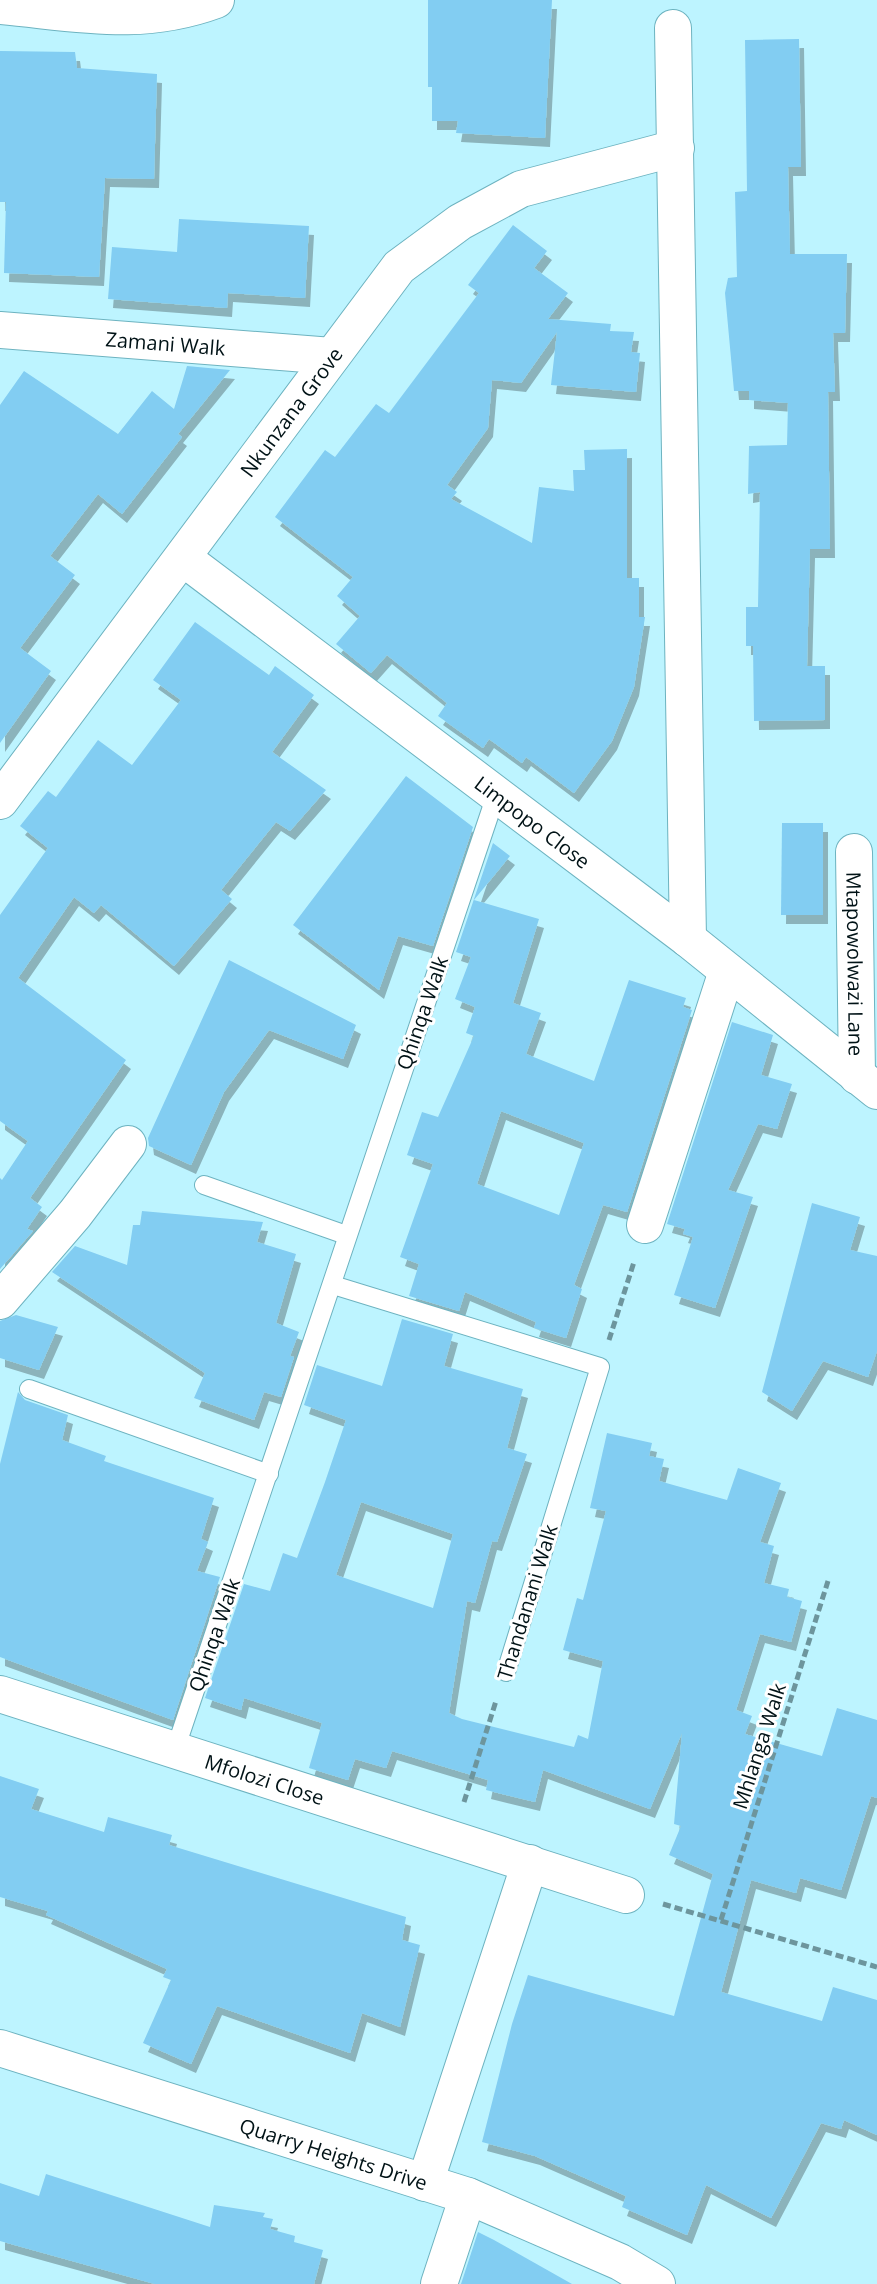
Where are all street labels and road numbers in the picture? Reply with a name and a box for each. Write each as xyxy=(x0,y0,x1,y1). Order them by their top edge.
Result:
street label: Zamani Walk xyxy=(105,325,227,361)
street label: Nkunzana Grove xyxy=(234,341,348,482)
street label: Limpopo Close xyxy=(469,769,596,874)
street label: Mtapowolwazi Lane xyxy=(841,872,870,1056)
street label: Qhinqa Walk xyxy=(390,952,454,1074)
street label: Thandanani Walk xyxy=(491,1521,564,1683)
street label: Qhinqa Walk xyxy=(182,1574,246,1696)
street label: Mhlanga Walk xyxy=(726,1679,792,1812)
street label: Mfolozi Close xyxy=(202,1747,328,1811)
street label: Quarry Heights Drive xyxy=(236,2111,431,2196)

